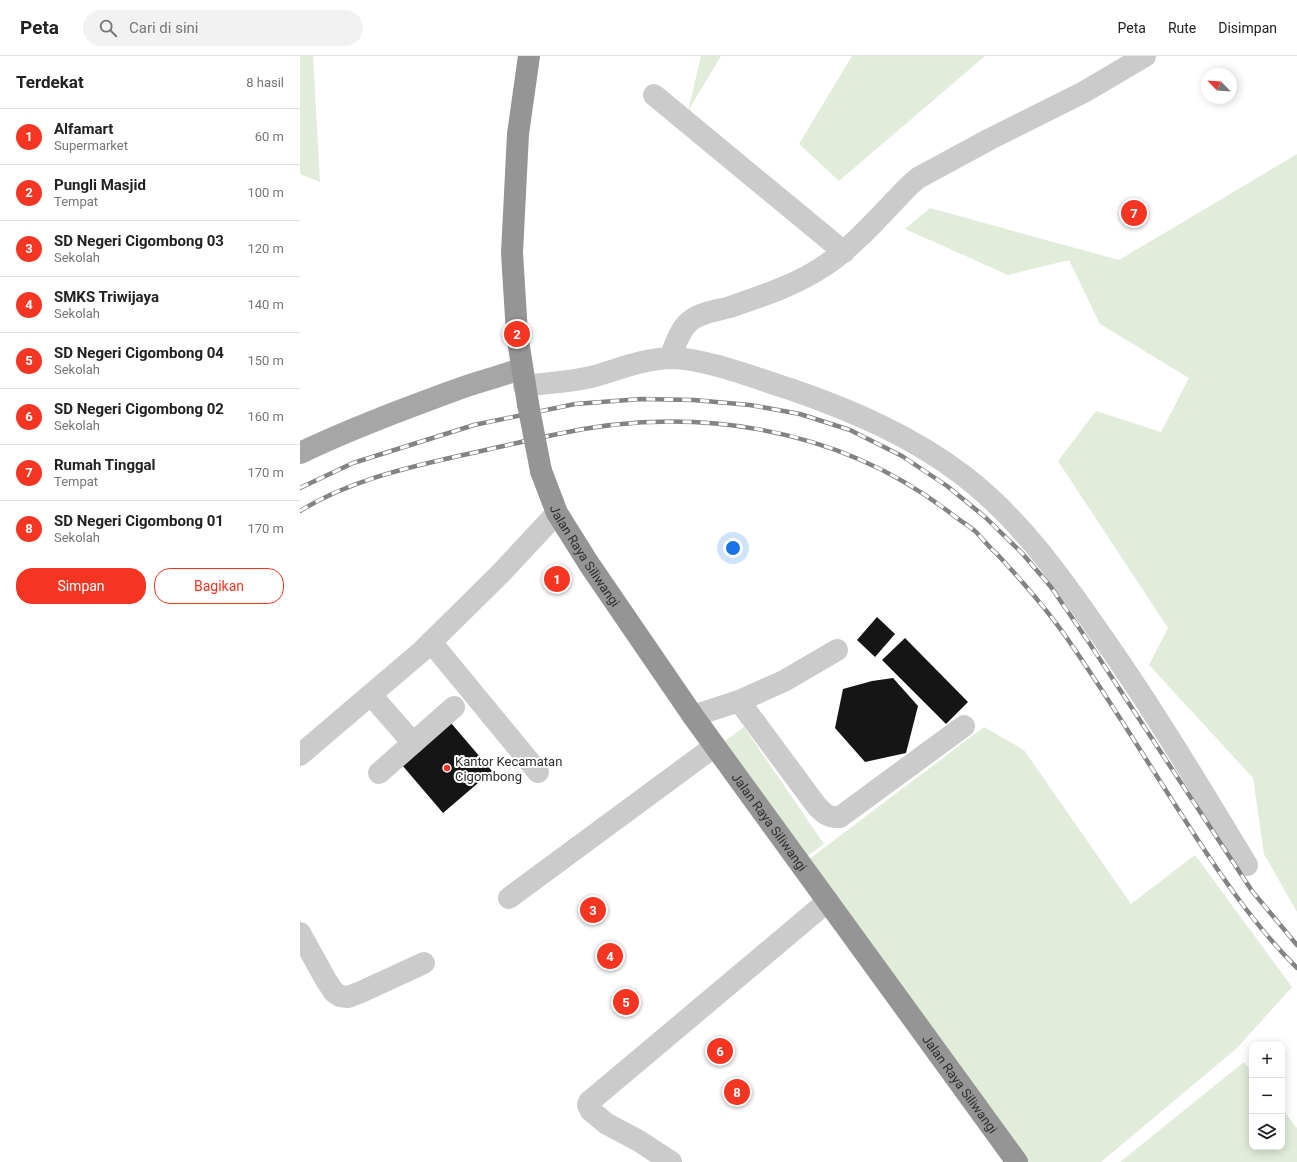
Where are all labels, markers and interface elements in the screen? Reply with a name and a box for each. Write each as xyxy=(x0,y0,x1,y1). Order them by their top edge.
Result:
search box xyxy=(83,10,363,46)
text: Peta xyxy=(20,16,59,39)
icon: search xyxy=(97,17,119,39)
text: Cari di sini xyxy=(129,19,199,37)
text: Peta xyxy=(1118,20,1146,36)
text: Rute xyxy=(1168,20,1196,36)
text: Disimpan xyxy=(1218,20,1277,36)
north arrow xyxy=(1201,68,1237,104)
text: Terdekat xyxy=(16,72,84,92)
text: 8 hasil xyxy=(246,75,284,90)
text: Alfamart xyxy=(54,120,113,138)
text: 1 xyxy=(25,129,33,144)
text: 60 m xyxy=(255,129,284,144)
text: Supermarket xyxy=(54,138,128,153)
text: Pungli Masjid xyxy=(54,176,146,194)
text: 2 xyxy=(25,185,33,200)
text: 100 m xyxy=(247,185,284,200)
text: Tempat xyxy=(54,194,98,209)
pin: 7 xyxy=(1121,198,1147,228)
text: SD Negeri Cigombong 03 xyxy=(54,232,224,250)
text: 3 xyxy=(25,241,33,256)
text: 120 m xyxy=(247,241,284,256)
text: Sekolah xyxy=(54,250,100,265)
text: SMKS Triwijaya xyxy=(54,288,159,306)
text: 4 xyxy=(25,297,33,312)
text: 140 m xyxy=(247,297,284,312)
text: Sekolah xyxy=(54,306,100,321)
pin: 2 xyxy=(504,319,530,349)
text: SD Negeri Cigombong 04 xyxy=(54,344,224,362)
text: 5 xyxy=(25,353,33,368)
text: 150 m xyxy=(247,353,284,368)
text: Sekolah xyxy=(54,362,100,377)
text: SD Negeri Cigombong 02 xyxy=(54,400,224,418)
text: 6 xyxy=(25,409,33,424)
text: 160 m xyxy=(247,409,284,424)
text: Sekolah xyxy=(54,418,100,433)
text: Rumah Tinggal xyxy=(54,456,156,474)
text: 7 xyxy=(25,465,33,480)
text: 170 m xyxy=(247,465,284,480)
text: Tempat xyxy=(54,474,98,489)
street label: Jalan Raya Siliwangi xyxy=(547,503,623,609)
text: SD Negeri Cigombong 01 xyxy=(54,512,224,530)
text: 8 xyxy=(25,521,33,536)
text: 170 m xyxy=(247,521,284,536)
text: Sekolah xyxy=(54,530,100,545)
your location xyxy=(723,538,743,558)
pin: 1 xyxy=(544,564,570,594)
button: Simpan xyxy=(16,568,146,604)
button: Bagikan xyxy=(154,568,284,604)
place label: Kantor Kecamatan Cigombong xyxy=(455,754,562,784)
marker: Kantor Kecamatan Cigombong xyxy=(442,763,452,773)
street label: Jalan Raya Siliwangi xyxy=(729,770,811,874)
pin: 3 xyxy=(580,895,606,925)
pin: 4 xyxy=(597,941,623,971)
pin: 5 xyxy=(613,987,639,1017)
street label: Jalan Raya Siliwangi xyxy=(919,1032,1001,1136)
pin: 6 xyxy=(707,1036,733,1066)
map controls xyxy=(1249,1042,1285,1150)
button: + xyxy=(1249,1042,1285,1078)
pin: 8 xyxy=(724,1077,750,1107)
button: − xyxy=(1249,1078,1285,1114)
button: layers xyxy=(1249,1114,1285,1150)

